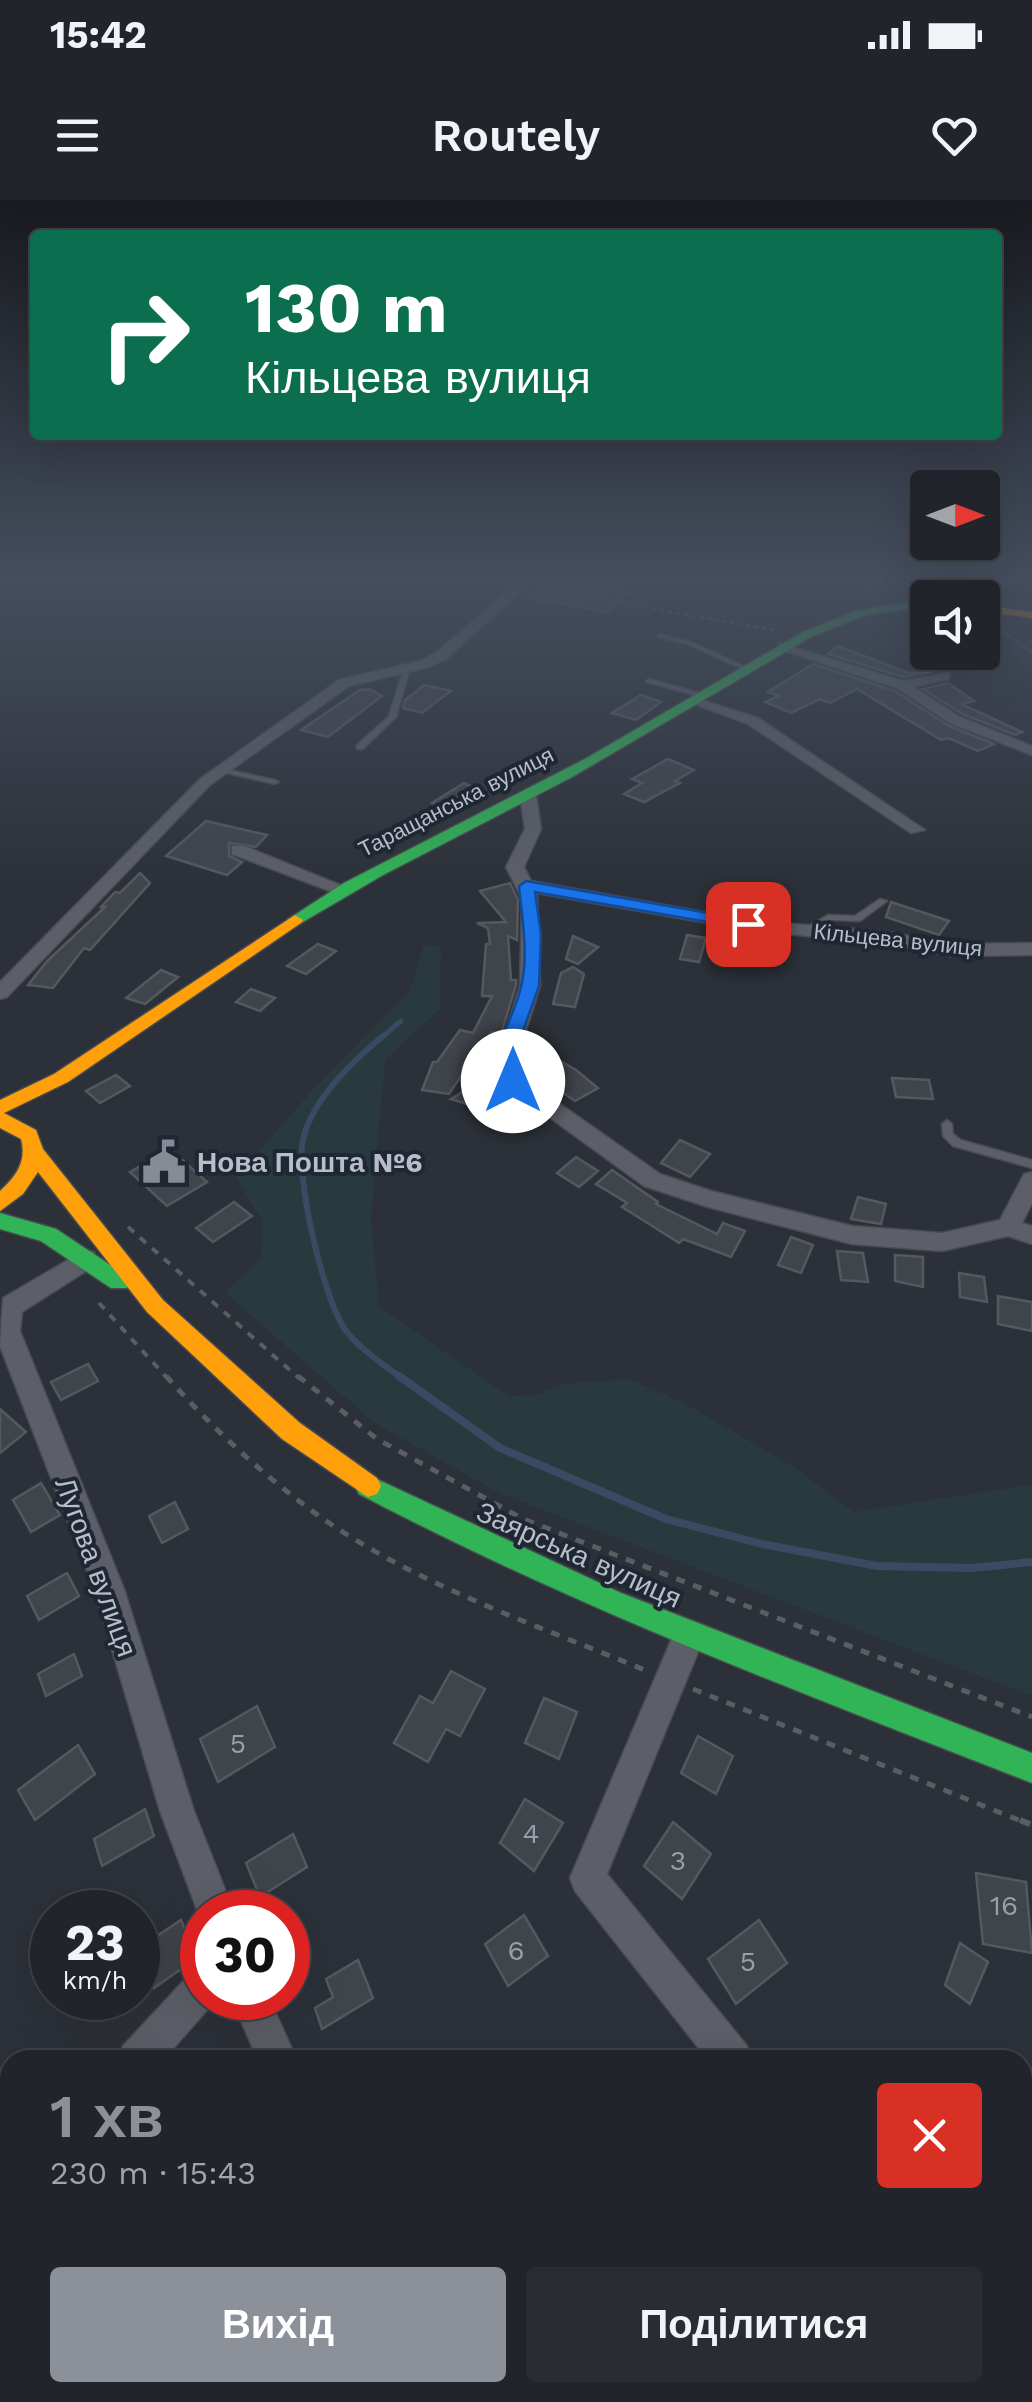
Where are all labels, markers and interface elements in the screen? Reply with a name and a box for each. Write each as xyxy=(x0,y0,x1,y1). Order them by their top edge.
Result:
text: 15:42 xyxy=(50,13,147,57)
icon: menu xyxy=(50,108,105,163)
icon: heart xyxy=(927,108,982,163)
text: Routely xyxy=(432,109,600,162)
text: 130 m xyxy=(245,267,448,349)
icon: right xyxy=(80,270,210,400)
text: Кільцева вулиця xyxy=(245,351,591,404)
north arrow xyxy=(910,470,1000,560)
map controls xyxy=(910,470,1000,670)
button: sound xyxy=(910,580,1000,670)
street label: Таращанська вулиця xyxy=(354,742,558,862)
pin xyxy=(706,882,791,967)
icon: arrive xyxy=(721,897,776,952)
street label: Кільцева вулиця xyxy=(813,919,983,961)
position arrow xyxy=(461,1029,565,1133)
public building icon: Нова Пошта №6 xyxy=(140,1138,188,1186)
place label: Нова Пошта №6 xyxy=(197,1146,422,1179)
street label: Лугова вулиця xyxy=(48,1473,144,1661)
street label: Заярська вулиця xyxy=(472,1495,686,1615)
house number: 5 xyxy=(230,1727,246,1760)
house number: 4 xyxy=(522,1817,540,1850)
house number: 3 xyxy=(670,1844,686,1877)
house number: 16 xyxy=(990,1889,1018,1922)
speed limit sign: 30 xyxy=(180,1890,310,2020)
text: 23 xyxy=(65,1913,125,1972)
house number: 6 xyxy=(507,1934,525,1967)
house number: 5 xyxy=(740,1945,756,1978)
text: km/h xyxy=(63,1966,127,1995)
text: 1 хв xyxy=(50,2081,164,2152)
button: close xyxy=(877,2083,982,2188)
text: 230 m · 15:43 xyxy=(50,2154,256,2192)
button: Вихід xyxy=(50,2267,506,2382)
button: Поділитися xyxy=(526,2267,982,2382)

